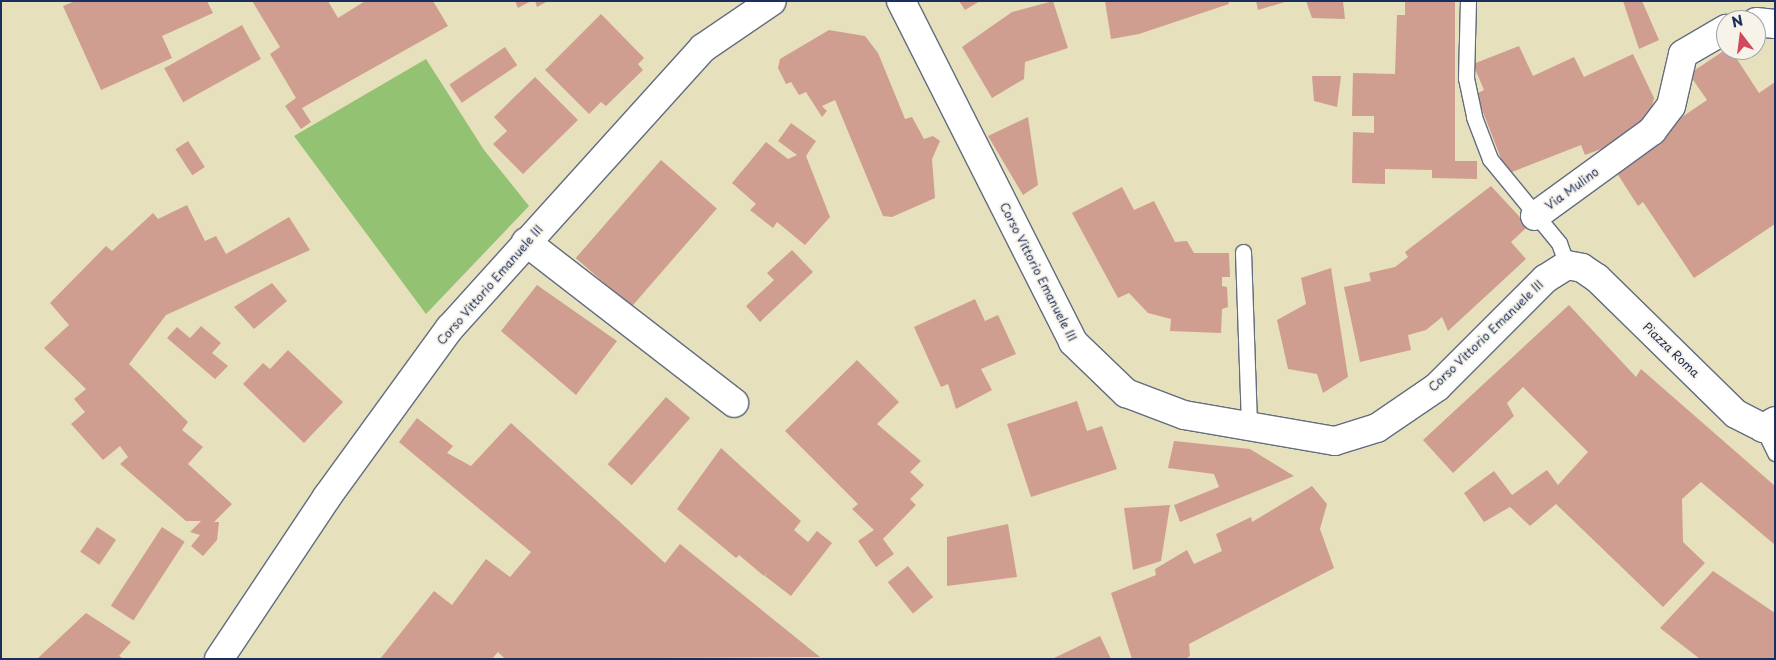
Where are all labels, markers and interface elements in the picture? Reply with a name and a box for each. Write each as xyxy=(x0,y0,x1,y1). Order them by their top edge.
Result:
text: N xyxy=(1729,9,1745,33)
north arrow xyxy=(1716,10,1766,60)
street label: Via Mulino xyxy=(1543,165,1601,213)
street label: Corso Vittorio Emanuele III xyxy=(997,200,1079,344)
street label: Corso Vittorio Emanuele III xyxy=(434,222,546,348)
street label: Corso Vittorio Emanuele III xyxy=(1426,277,1546,395)
street label: Piazza Roma xyxy=(1640,319,1702,381)

